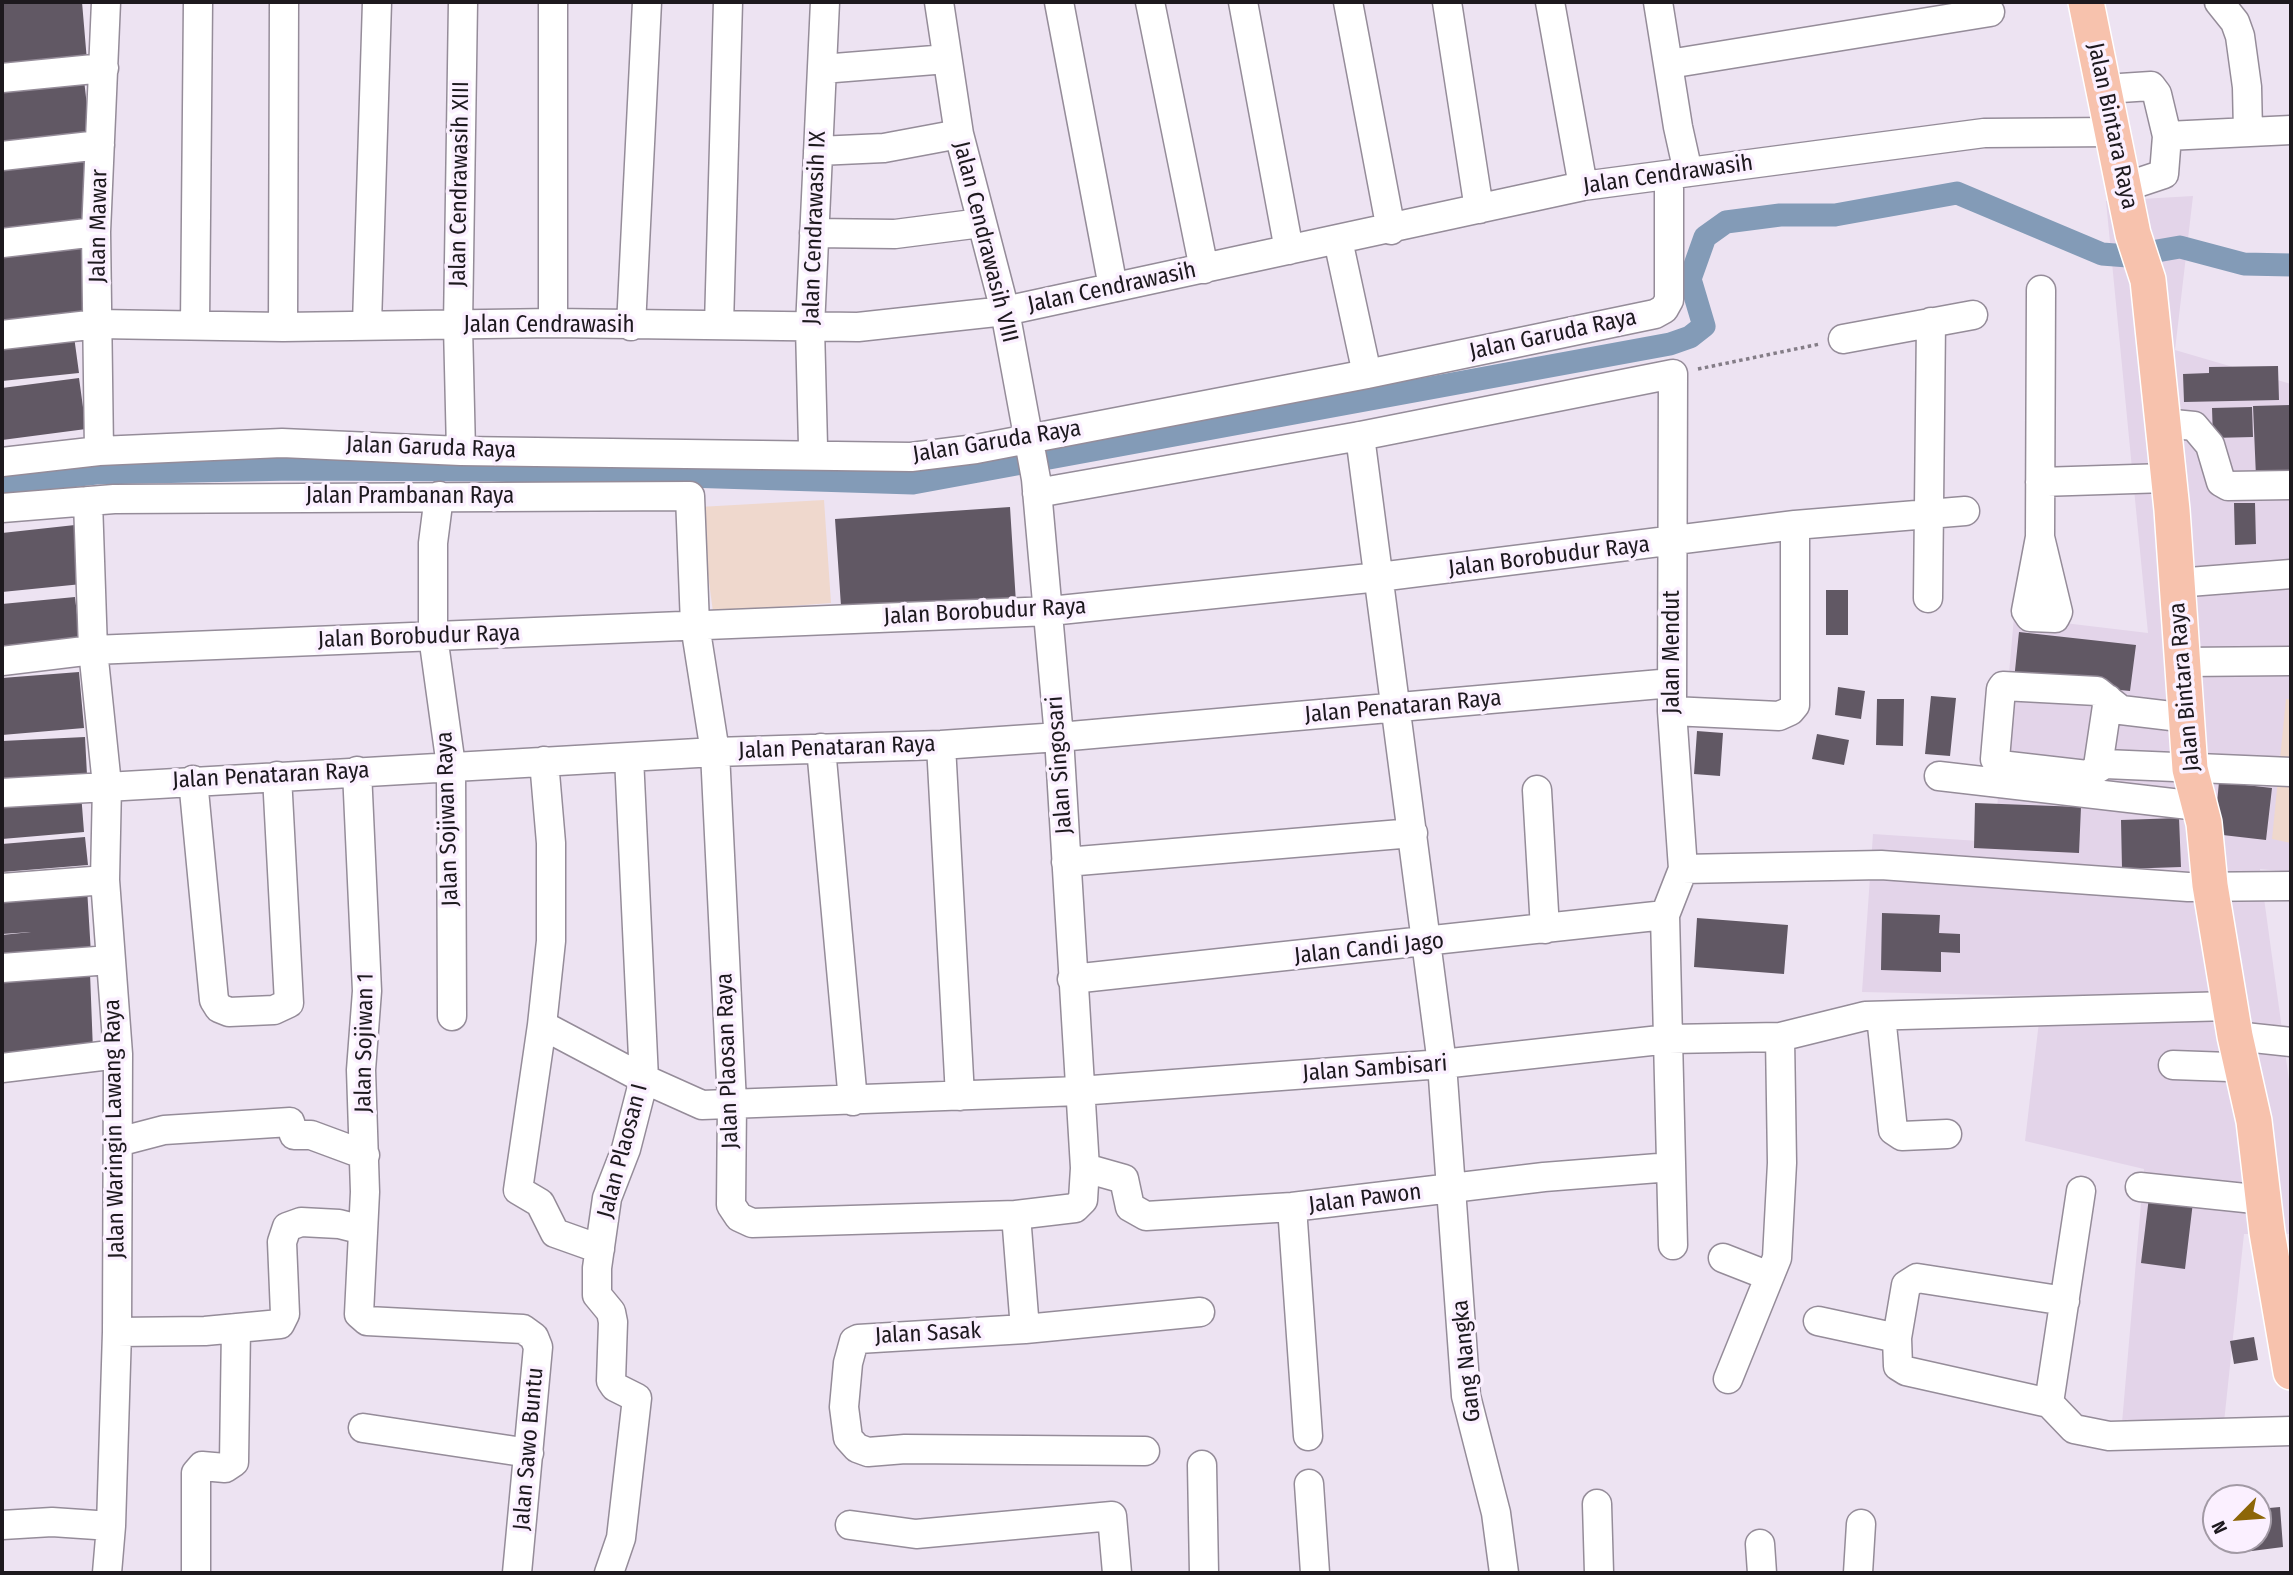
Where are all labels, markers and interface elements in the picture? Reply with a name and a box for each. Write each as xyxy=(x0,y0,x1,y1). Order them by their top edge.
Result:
street label: Jalan Bintara Raya xyxy=(2081,40,2143,212)
street label: Jalan Cendrawasih XIII xyxy=(444,81,476,287)
street label: Jalan Cendrawasih IX xyxy=(798,131,832,325)
street label: Jalan Cendrawasih VIII xyxy=(947,139,1023,345)
street label: Jalan Cendrawasih xyxy=(1581,149,1755,201)
street label: Jalan Mawar xyxy=(84,169,114,283)
street label: Jalan Cendrawasih xyxy=(1025,257,1199,319)
street label: Jalan Garuda Raya xyxy=(1467,304,1639,366)
street label: Jalan Cendrawasih xyxy=(463,312,635,340)
street label: Jalan Garuda Raya xyxy=(911,415,1083,469)
street label: Jalan Garuda Raya xyxy=(346,431,516,465)
street label: Jalan Prambanan Raya xyxy=(306,483,514,511)
street label: Jalan Borobudur Raya xyxy=(1447,531,1651,583)
street label: Jalan Mendut xyxy=(1659,590,1687,714)
street label: Jalan Borobudur Raya xyxy=(883,593,1087,631)
street label: Jalan Bintara Raya xyxy=(2164,601,2206,773)
street label: Jalan Borobudur Raya xyxy=(317,620,521,654)
street label: Jalan Penataran Raya xyxy=(1304,685,1502,729)
street label: Jalan Singosari xyxy=(1041,695,1079,835)
street label: Jalan Sojiwan Raya xyxy=(431,731,465,907)
street label: Jalan Penataran Raya xyxy=(738,731,936,765)
street label: Jalan Penataran Raya xyxy=(172,757,370,795)
street label: Jalan Candi Jago xyxy=(1293,927,1445,971)
street label: Jalan Sojiwan 1 xyxy=(350,973,380,1113)
street label: Jalan Plaosan Raya xyxy=(711,973,745,1149)
street label: Jalan Waringin Lawang Raya xyxy=(99,999,131,1259)
street label: Jalan Sambisari xyxy=(1302,1050,1448,1088)
street label: Jalan Plaosan I xyxy=(592,1081,654,1221)
street label: Jalan Pawon xyxy=(1307,1178,1423,1220)
street label: Gang Nangka xyxy=(1447,1299,1487,1423)
street label: Jalan Sasak xyxy=(874,1317,982,1351)
street label: Jalan Sawo Buntu xyxy=(508,1366,550,1532)
north arrow xyxy=(2202,1484,2272,1554)
text: N xyxy=(2207,1517,2232,1537)

